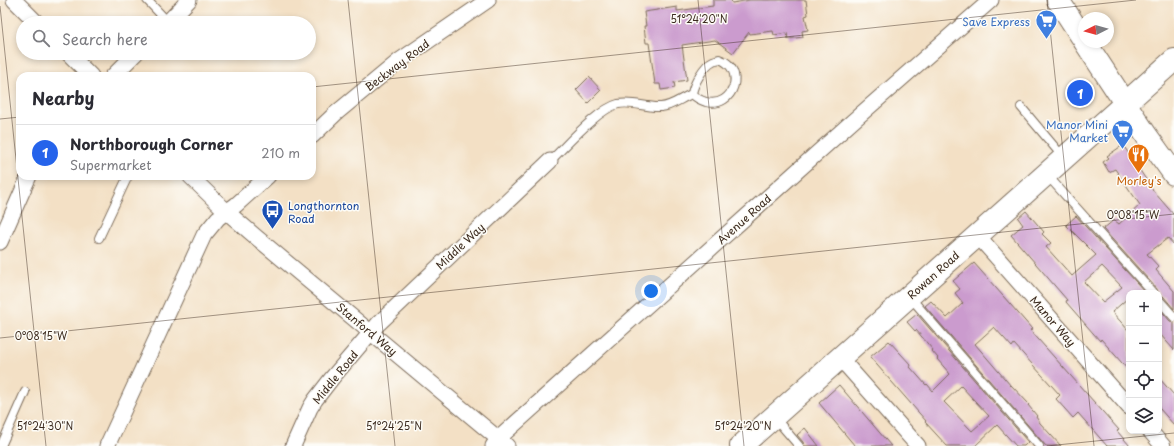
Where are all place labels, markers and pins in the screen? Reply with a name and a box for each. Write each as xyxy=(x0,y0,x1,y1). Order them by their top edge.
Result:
supermarket icon: Save Express xyxy=(1033,8,1059,41)
place label: Save Express xyxy=(962,13,1030,30)
pin: 1 xyxy=(1067,78,1093,108)
place label: Manor Mini Market xyxy=(1046,116,1109,146)
supermarket icon: Manor Mini Market xyxy=(1110,117,1136,150)
restaurant icon: Morley's xyxy=(1126,141,1152,174)
place label: Morley's xyxy=(1117,172,1161,189)
place label: Longthornton Road xyxy=(288,197,359,227)
bus stop icon: Longthornton Road xyxy=(259,198,285,231)

